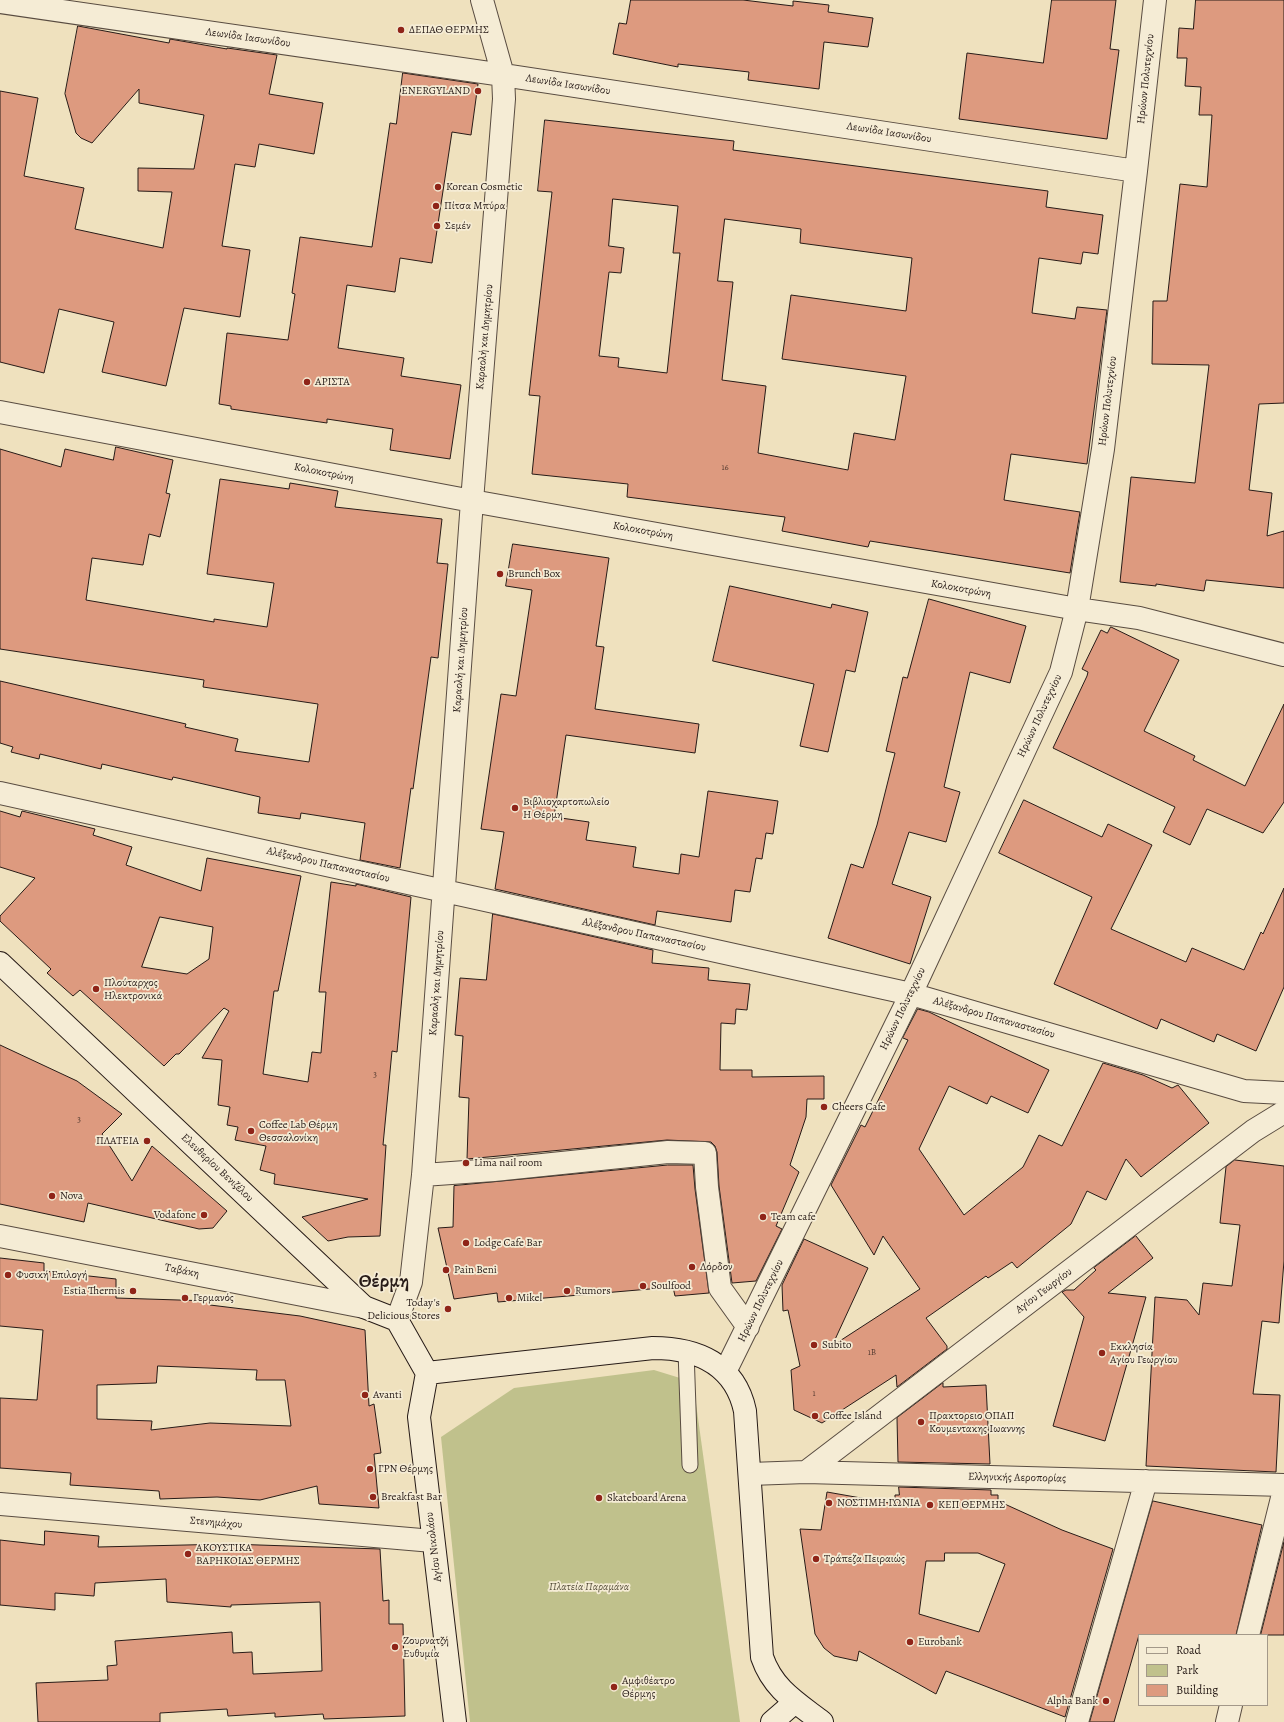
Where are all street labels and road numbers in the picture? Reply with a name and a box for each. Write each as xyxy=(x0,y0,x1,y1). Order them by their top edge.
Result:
street label: Λεωνίδα Ιασωνίδου xyxy=(205,26,291,50)
street label: Ηρώων Πολυτεχνίου xyxy=(1135,33,1157,125)
street label: Λεωνίδα Ιασωνίδου xyxy=(525,72,611,98)
street label: Λεωνίδα Ιασωνίδου xyxy=(846,120,932,146)
street label: Καραολή και Δημητρίου xyxy=(474,284,496,390)
street label: Ηρώων Πολυτεχνίου xyxy=(1096,355,1120,447)
street label: Κολοκοτρώνη xyxy=(293,461,355,485)
street label: Κολοκοτρώνη xyxy=(612,519,674,543)
street label: Κολοκοτρώνη xyxy=(930,577,992,601)
street label: Καραολή και Δημητρίου xyxy=(451,607,471,713)
street label: Ηρώων Πολυτεχνίου xyxy=(1015,672,1065,760)
street label: Αλέξανδρου Παπαναστασίου xyxy=(265,844,391,886)
street label: Αλέξανδρου Παπαναστασίου xyxy=(581,915,707,955)
street label: Καραολή και Δημητρίου xyxy=(427,930,447,1036)
street label: Ηρώων Πολυτεχνίου xyxy=(877,965,929,1053)
street label: Αλέξανδρου Παπαναστασίου xyxy=(932,994,1056,1042)
street label: Ελευθερίου Βενιζέλου xyxy=(178,1131,256,1205)
street label: Ηρώων Πολυτεχνίου xyxy=(735,1257,787,1345)
street label: Ταβάκη xyxy=(164,1261,200,1281)
street label: Αγίου Γεωργίου xyxy=(1013,1265,1075,1317)
street label: Ελληνικής Αεροπορίας xyxy=(968,1471,1066,1485)
street label: Αγίου Νικολάου xyxy=(423,1511,445,1583)
street label: Στενημάχου xyxy=(189,1514,243,1532)

